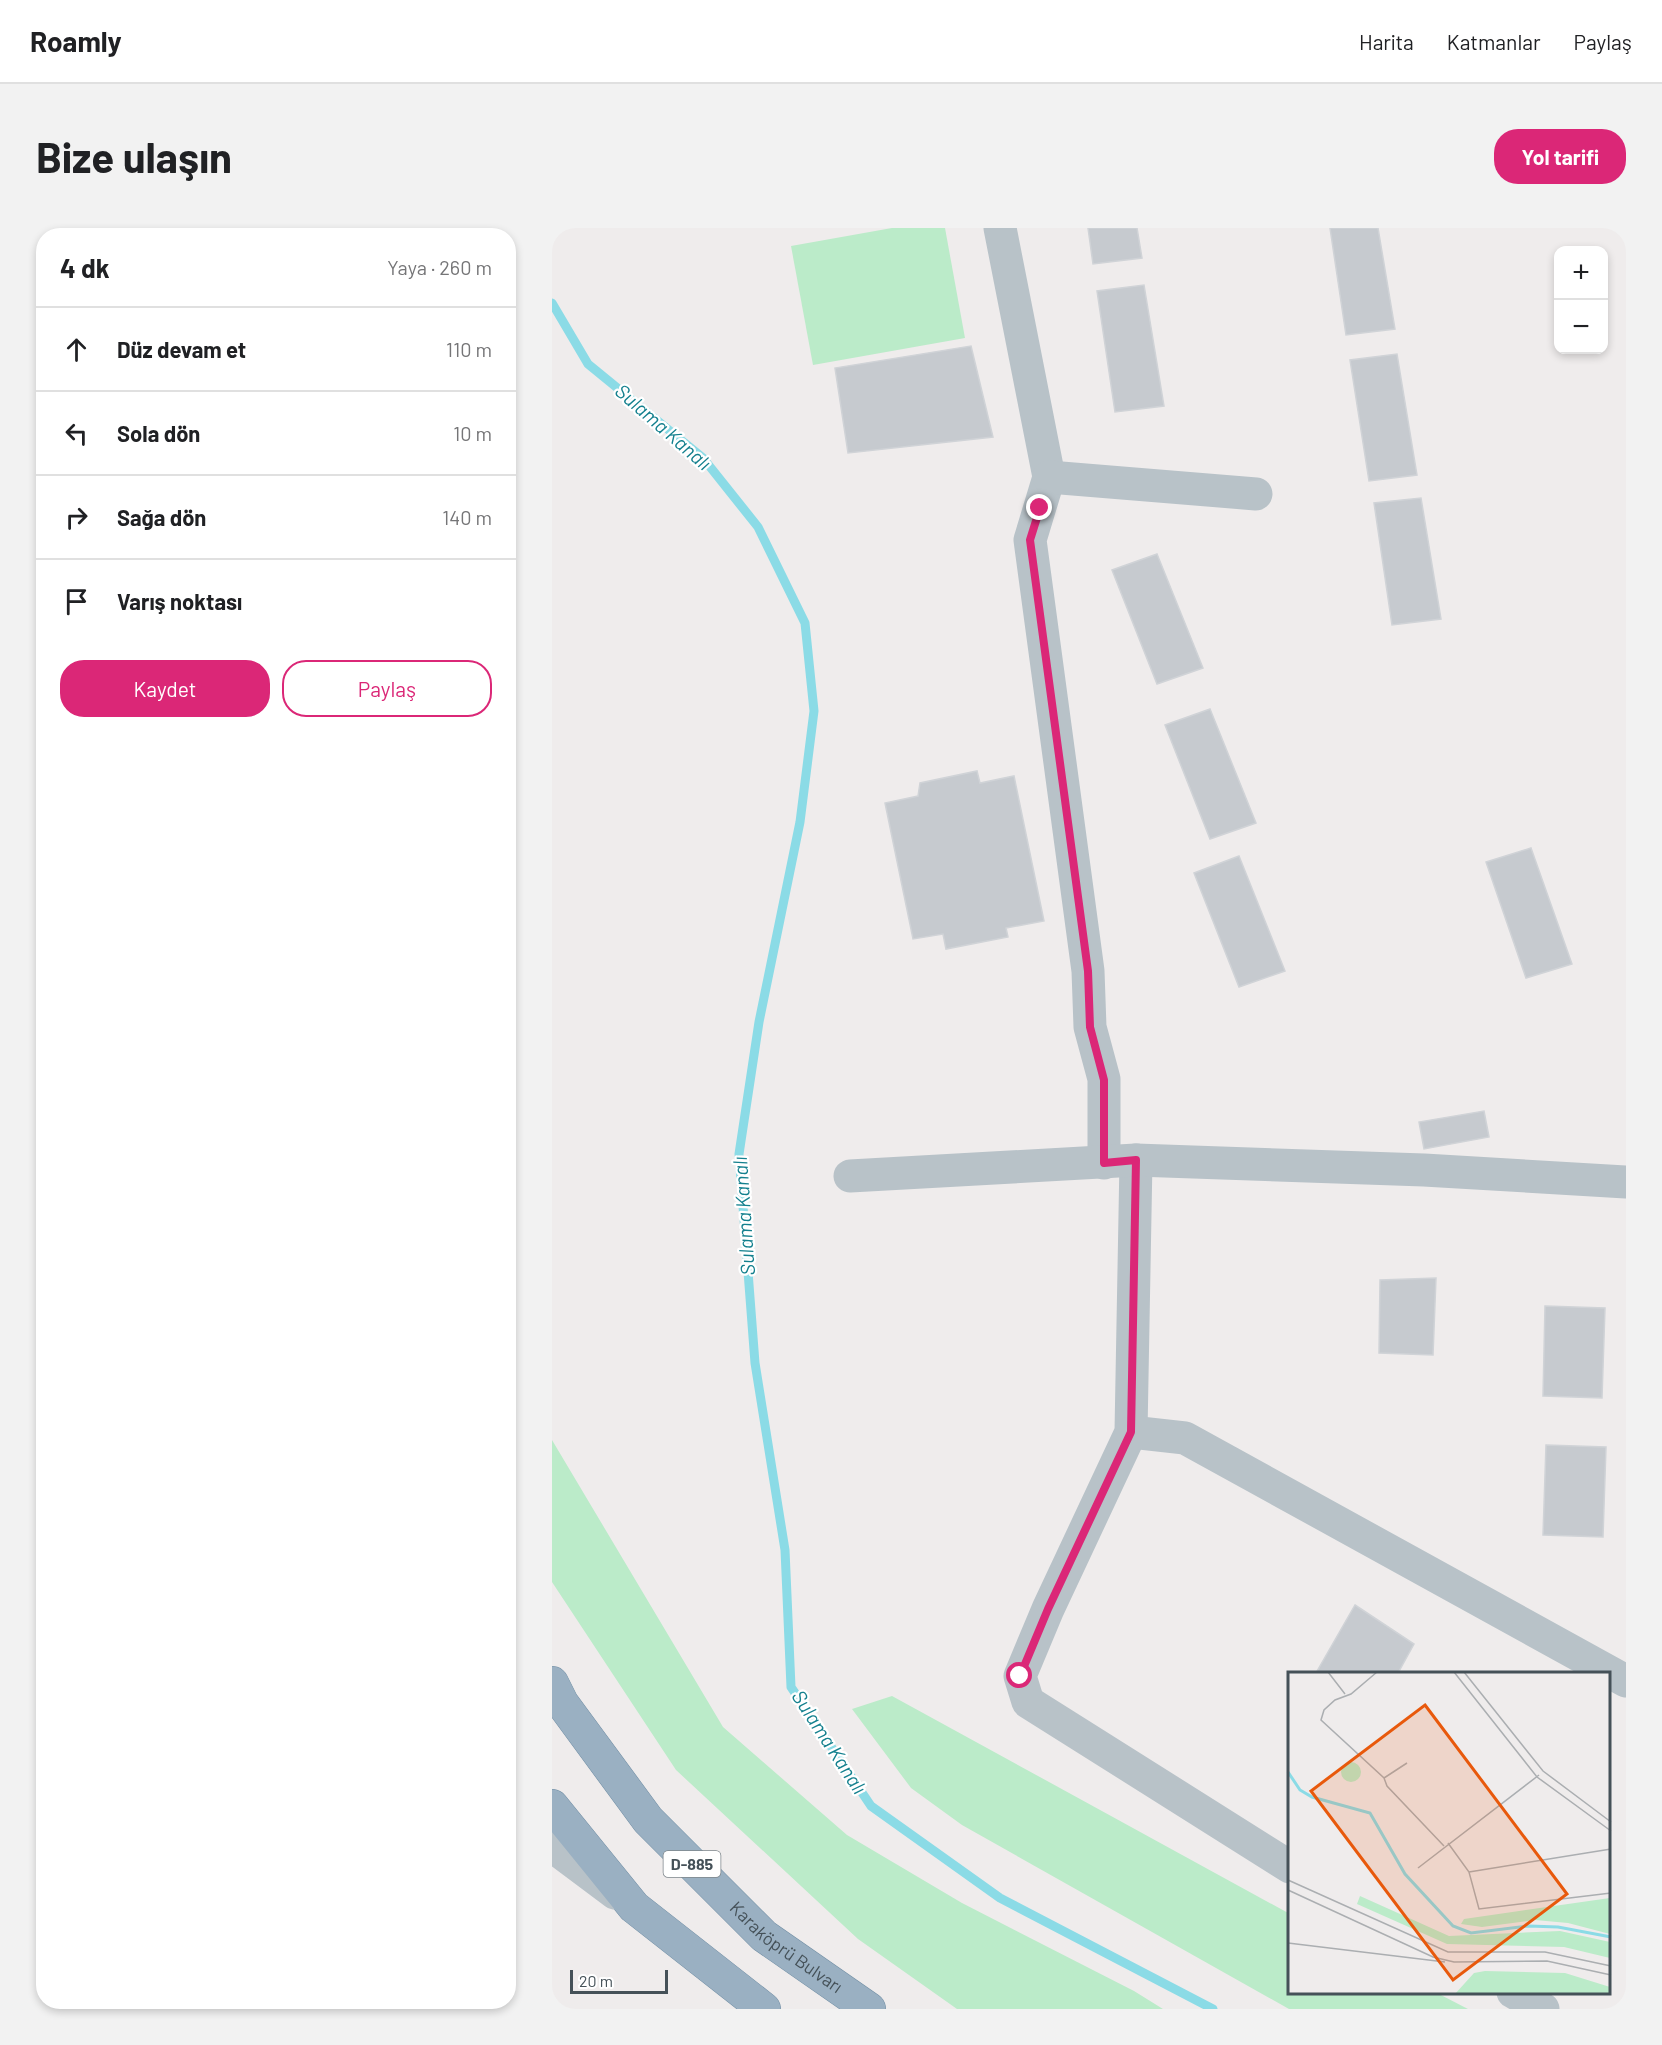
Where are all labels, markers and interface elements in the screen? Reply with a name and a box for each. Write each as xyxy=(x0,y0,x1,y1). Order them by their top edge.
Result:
text: Roamly xyxy=(30,24,122,58)
text: Harita xyxy=(1359,29,1414,54)
text: Katmanlar xyxy=(1447,29,1541,54)
text: Paylaş xyxy=(1574,29,1632,54)
button: Yol tarifi xyxy=(1494,129,1626,184)
text: Bize ulaşın xyxy=(36,131,232,181)
map controls xyxy=(1554,246,1608,354)
button: + xyxy=(1554,246,1608,300)
text: 4 dk xyxy=(60,252,110,283)
text: Yaya · 260 m xyxy=(387,255,492,279)
button: − xyxy=(1554,300,1608,354)
icon: ahead xyxy=(60,333,93,366)
text: Düz devam et xyxy=(117,336,246,362)
text: 110 m xyxy=(446,337,492,361)
water label: Sulama Kanalı xyxy=(611,378,716,474)
icon: left xyxy=(60,417,93,450)
text: Sola dön xyxy=(117,420,200,446)
text: 10 m xyxy=(453,421,492,445)
route end xyxy=(1026,494,1052,520)
icon: right xyxy=(60,501,93,534)
text: Sağa dön xyxy=(117,504,206,530)
text: 140 m xyxy=(442,505,492,529)
icon: arrive xyxy=(60,585,93,618)
text: Varış noktası xyxy=(117,588,242,614)
button: Kaydet xyxy=(60,660,270,717)
button: Paylaş xyxy=(282,660,492,717)
water label: Sulama Kanalı xyxy=(727,1156,759,1276)
route start xyxy=(1006,1662,1032,1688)
inset map xyxy=(1288,1672,1611,1994)
water label: Sulama Kanalı xyxy=(787,1685,872,1798)
road number: D-885 xyxy=(664,1851,720,1877)
street label: Karaköprü Bulvarı xyxy=(726,1896,847,1997)
scale bar xyxy=(570,1967,668,1994)
text: 20 m xyxy=(579,1971,613,1990)

